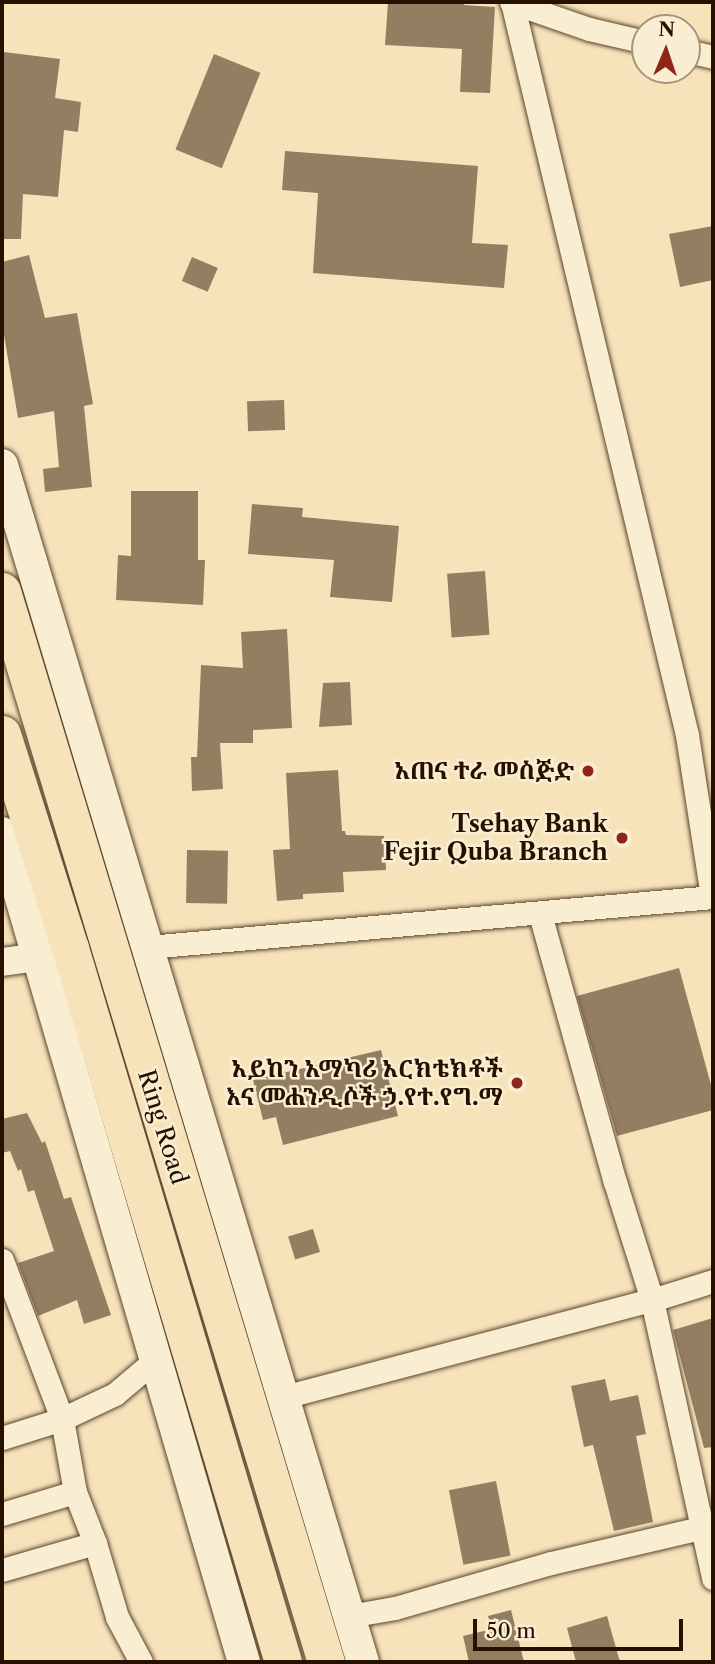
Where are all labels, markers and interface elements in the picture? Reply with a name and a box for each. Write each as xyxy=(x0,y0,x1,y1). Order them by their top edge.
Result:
north arrow xyxy=(631,14,701,84)
text: N xyxy=(658,18,675,41)
place label: አጠና ተራ መስጅድ xyxy=(394,757,574,785)
marker: አጠና ተራ መስጅድ xyxy=(580,763,596,779)
place label: Tsehay Bank Fejir Quba Branch xyxy=(383,810,608,866)
marker: Tsehay Bank Fejir Quba Branch xyxy=(614,830,630,846)
place label: አይከን አማካሪ አርክቴክቶች እና መሐንዲሶች ኃ.የተ.የግ.ማ xyxy=(226,1055,503,1111)
street label: Ring Road xyxy=(132,1066,194,1188)
marker: አይከን አማካሪ አርክቴክቶች እና መሐንዲሶች ኃ.የተ.የግ.ማ xyxy=(509,1075,525,1091)
scale bar xyxy=(477,1604,687,1648)
text: 50 m xyxy=(486,1618,536,1643)

